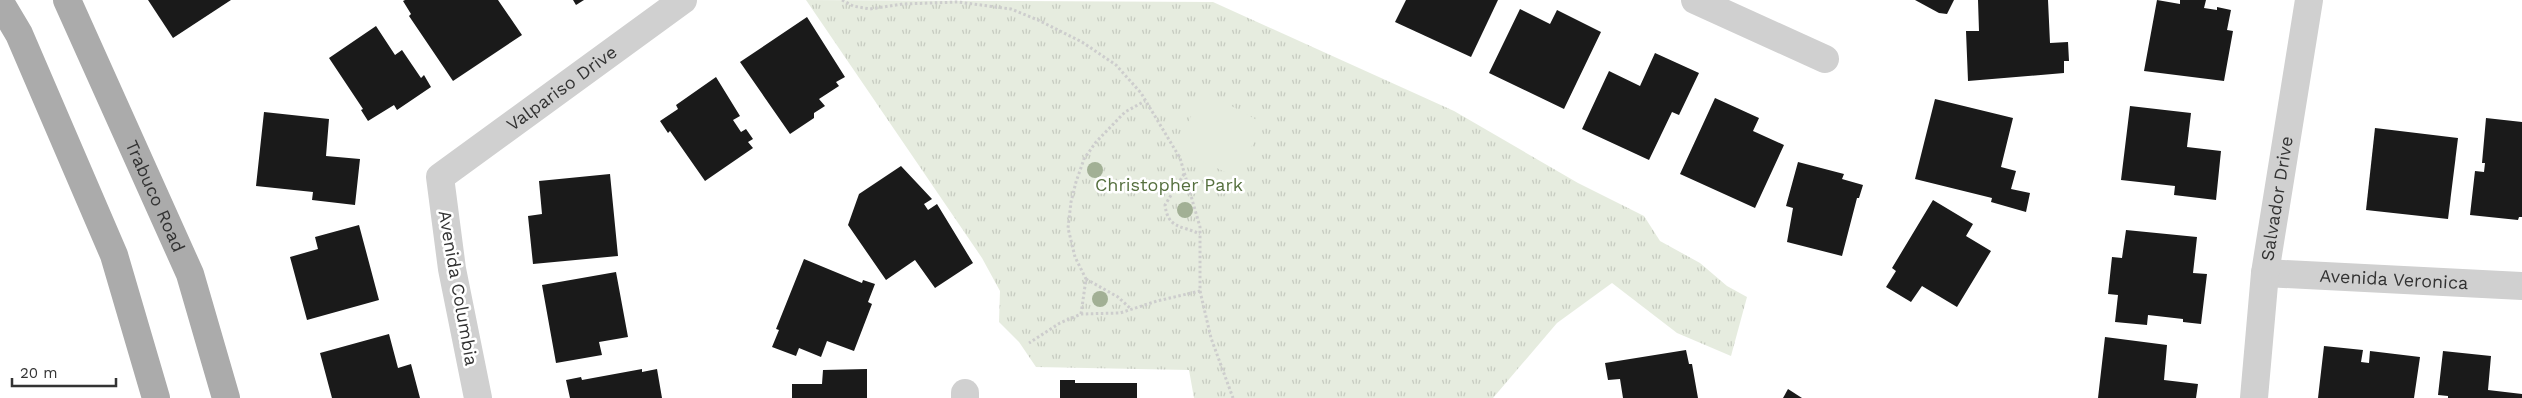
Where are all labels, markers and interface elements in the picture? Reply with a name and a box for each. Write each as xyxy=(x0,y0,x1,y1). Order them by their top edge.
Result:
street label: Valpariso Drive xyxy=(502,41,621,135)
street label: Salvador Drive xyxy=(2256,134,2297,262)
street label: Trabuco Road xyxy=(121,137,190,255)
park label: Christopher Park xyxy=(1095,174,1243,195)
street label: Avenida Columbia xyxy=(434,209,482,367)
street label: Avenida Veronica xyxy=(2319,265,2469,293)
scale bar xyxy=(12,356,116,388)
text: 20 m xyxy=(20,364,58,382)

